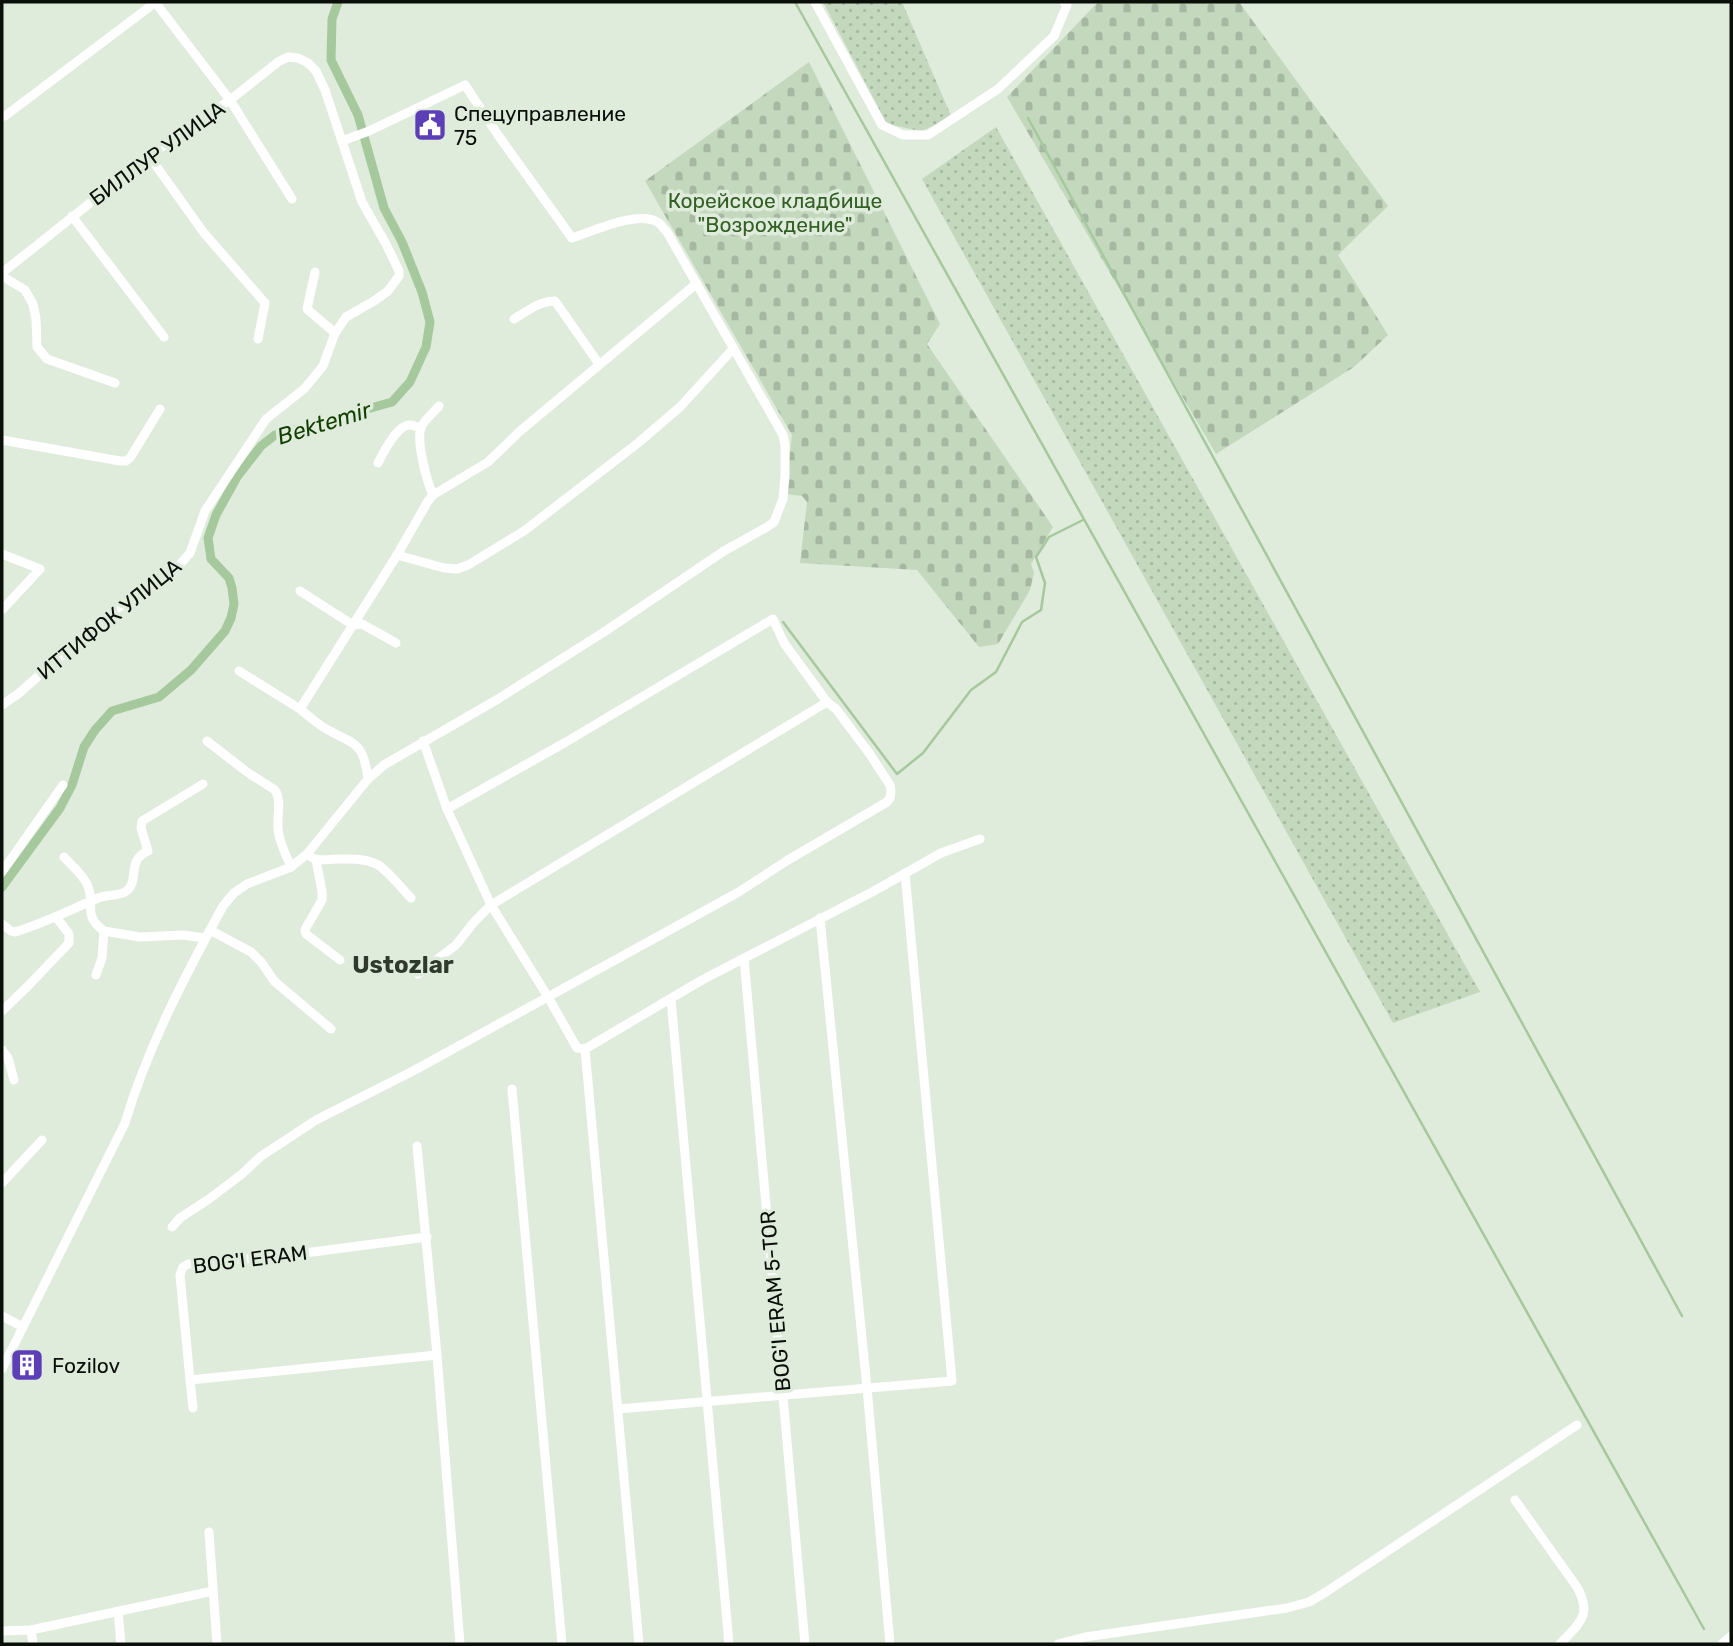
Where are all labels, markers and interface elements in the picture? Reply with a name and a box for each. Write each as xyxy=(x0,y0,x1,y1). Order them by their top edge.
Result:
street label: БИЛЛУР УЛИЦА xyxy=(84,96,230,210)
place label: Спецуправление 75 xyxy=(454,101,626,150)
public building icon: Спецуправление 75 xyxy=(411,106,449,144)
park label: Корейское кладбище "Возрождение" xyxy=(668,188,882,237)
water label: Bektemir xyxy=(274,395,375,451)
street label: ИТТИФОК УЛИЦА xyxy=(32,553,186,685)
district label: Ustozlar xyxy=(352,951,454,979)
street label: BOG'I ERAM 5-TOR xyxy=(755,1210,795,1392)
street label: BOG'I ERAM xyxy=(191,1240,309,1278)
building icon: Fozilov xyxy=(8,1346,46,1384)
place label: Fozilov xyxy=(52,1353,120,1378)

